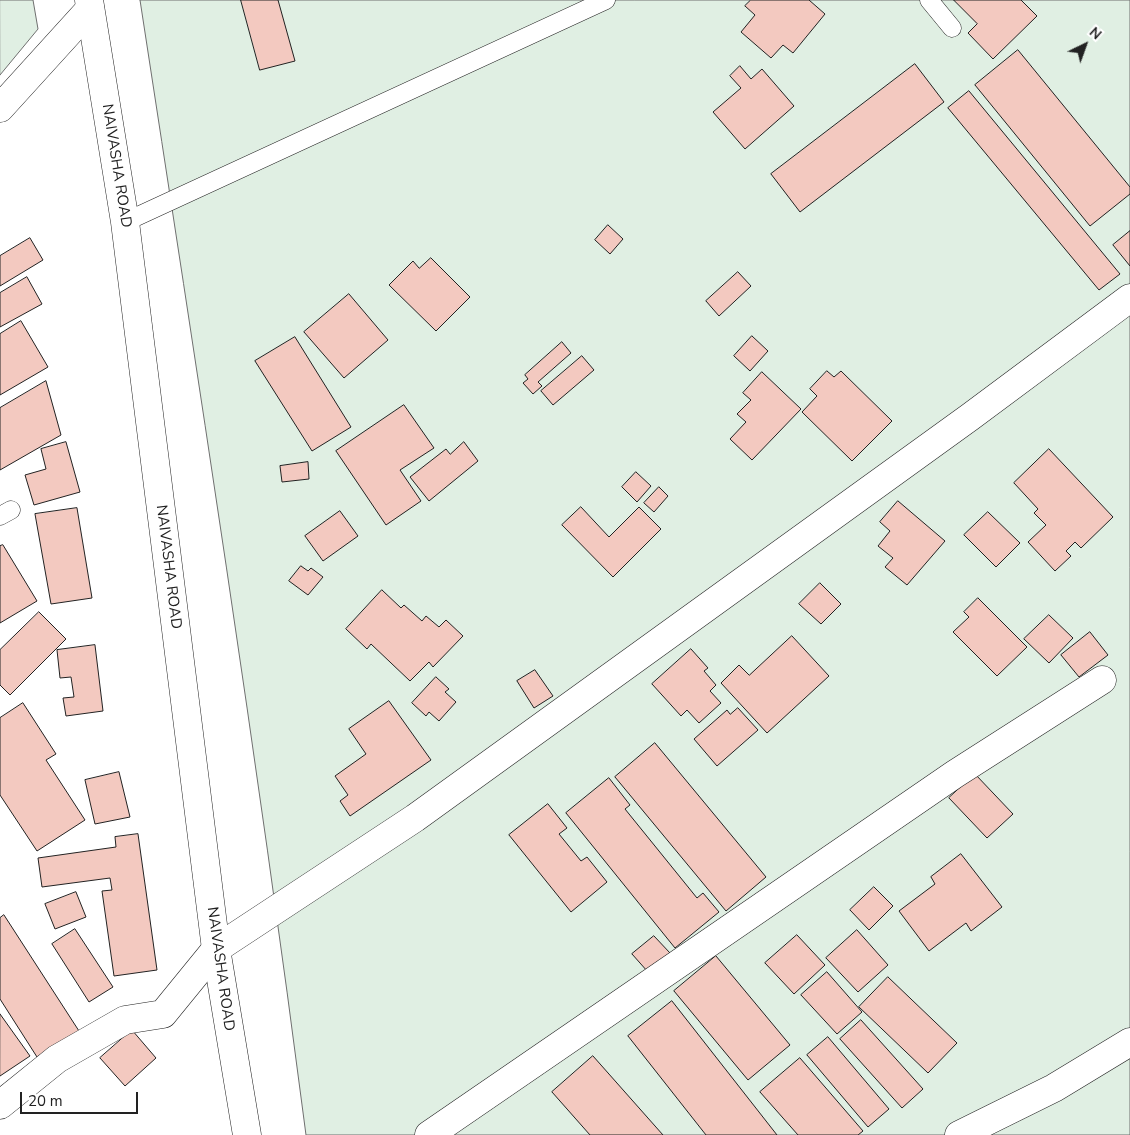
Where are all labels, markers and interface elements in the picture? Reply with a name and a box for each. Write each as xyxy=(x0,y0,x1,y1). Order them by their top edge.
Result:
north arrow xyxy=(1060,20,1110,70)
text: N xyxy=(1085,23,1106,44)
street label: NAIVASHA ROAD xyxy=(97,103,135,229)
street label: NAIVASHA ROAD xyxy=(151,504,185,630)
street label: NAIVASHA ROAD xyxy=(202,906,238,1032)
scale bar xyxy=(22,1082,140,1114)
text: 20 m xyxy=(28,1091,63,1111)

